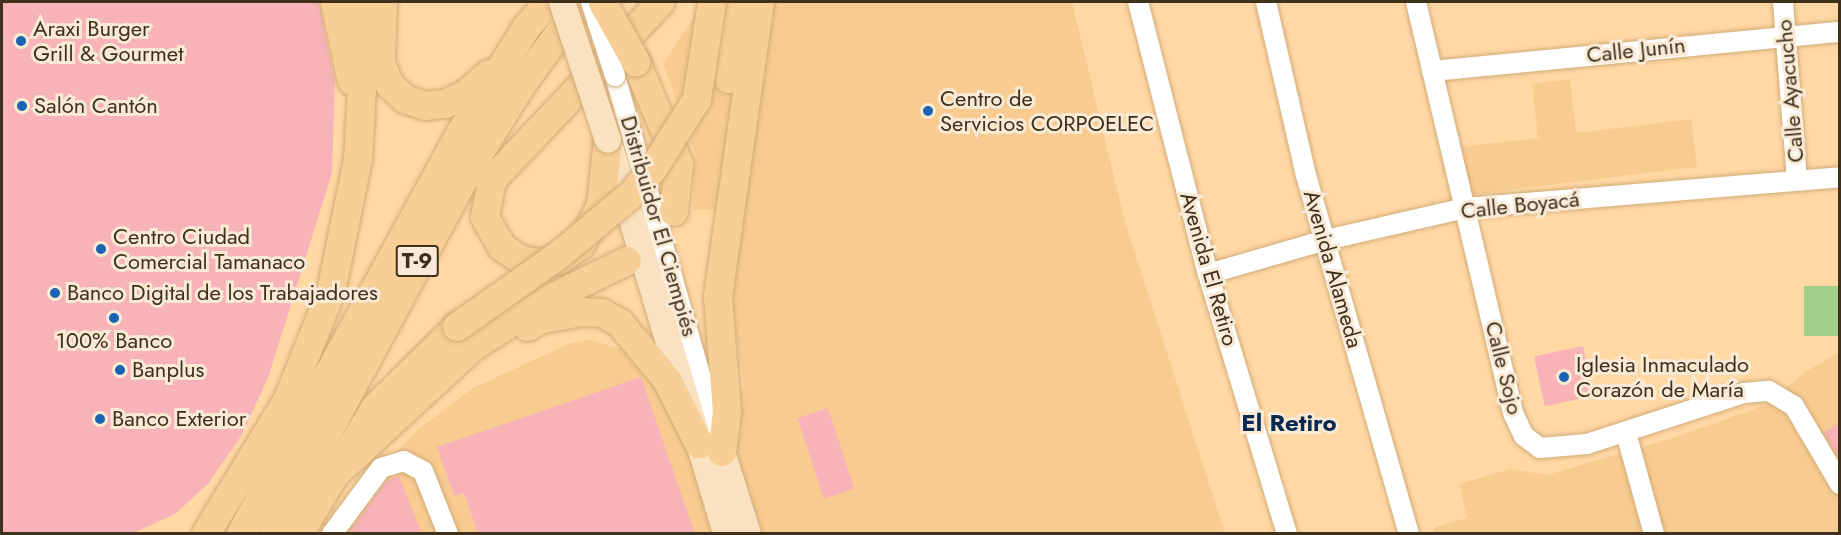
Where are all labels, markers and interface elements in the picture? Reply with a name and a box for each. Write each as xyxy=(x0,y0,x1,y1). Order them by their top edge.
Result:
place label: Araxi Burger Grill & Gourmet xyxy=(33,15,183,66)
street label: Calle Ayacucho xyxy=(1771,18,1809,164)
street label: Calle Junín xyxy=(1585,32,1687,68)
marker: Araxi Burger Grill & Gourmet xyxy=(14,34,28,48)
place label: Centro de Servicios CORPOELEC xyxy=(940,85,1154,136)
place label: Salón Cantón xyxy=(34,93,158,119)
marker: Salón Cantón xyxy=(15,99,29,113)
marker: Centro de Servicios CORPOELEC xyxy=(921,104,935,118)
street label: Distribuidor El Ciempiés xyxy=(615,113,703,339)
street label: Calle Boyacá xyxy=(1459,186,1581,224)
street label: Avenida Alameda xyxy=(1298,187,1368,351)
street label: Avenida El Retiro xyxy=(1174,189,1244,349)
place label: Centro Ciudad Comercial Tamanaco xyxy=(113,223,305,274)
marker: Centro Ciudad Comercial Tamanaco xyxy=(94,242,108,256)
road number: T-9 xyxy=(394,243,440,279)
place label: Banco Digital de los Trabajadores xyxy=(67,280,378,306)
marker: Banco Digital de los Trabajadores xyxy=(48,286,62,300)
marker: 100% Banco xyxy=(107,311,121,325)
street label: Calle Sojo xyxy=(1480,319,1528,417)
place label: 100% Banco xyxy=(56,328,172,354)
place label: Iglesia Inmaculado Corazón de María xyxy=(1576,351,1749,402)
place label: Banplus xyxy=(132,357,204,383)
marker: Banplus xyxy=(113,363,127,377)
marker: Iglesia Inmaculado Corazón de María xyxy=(1557,370,1571,384)
place label: Banco Exterior xyxy=(112,406,246,432)
district label: El Retiro xyxy=(1241,409,1337,437)
marker: Banco Exterior xyxy=(93,412,107,426)

